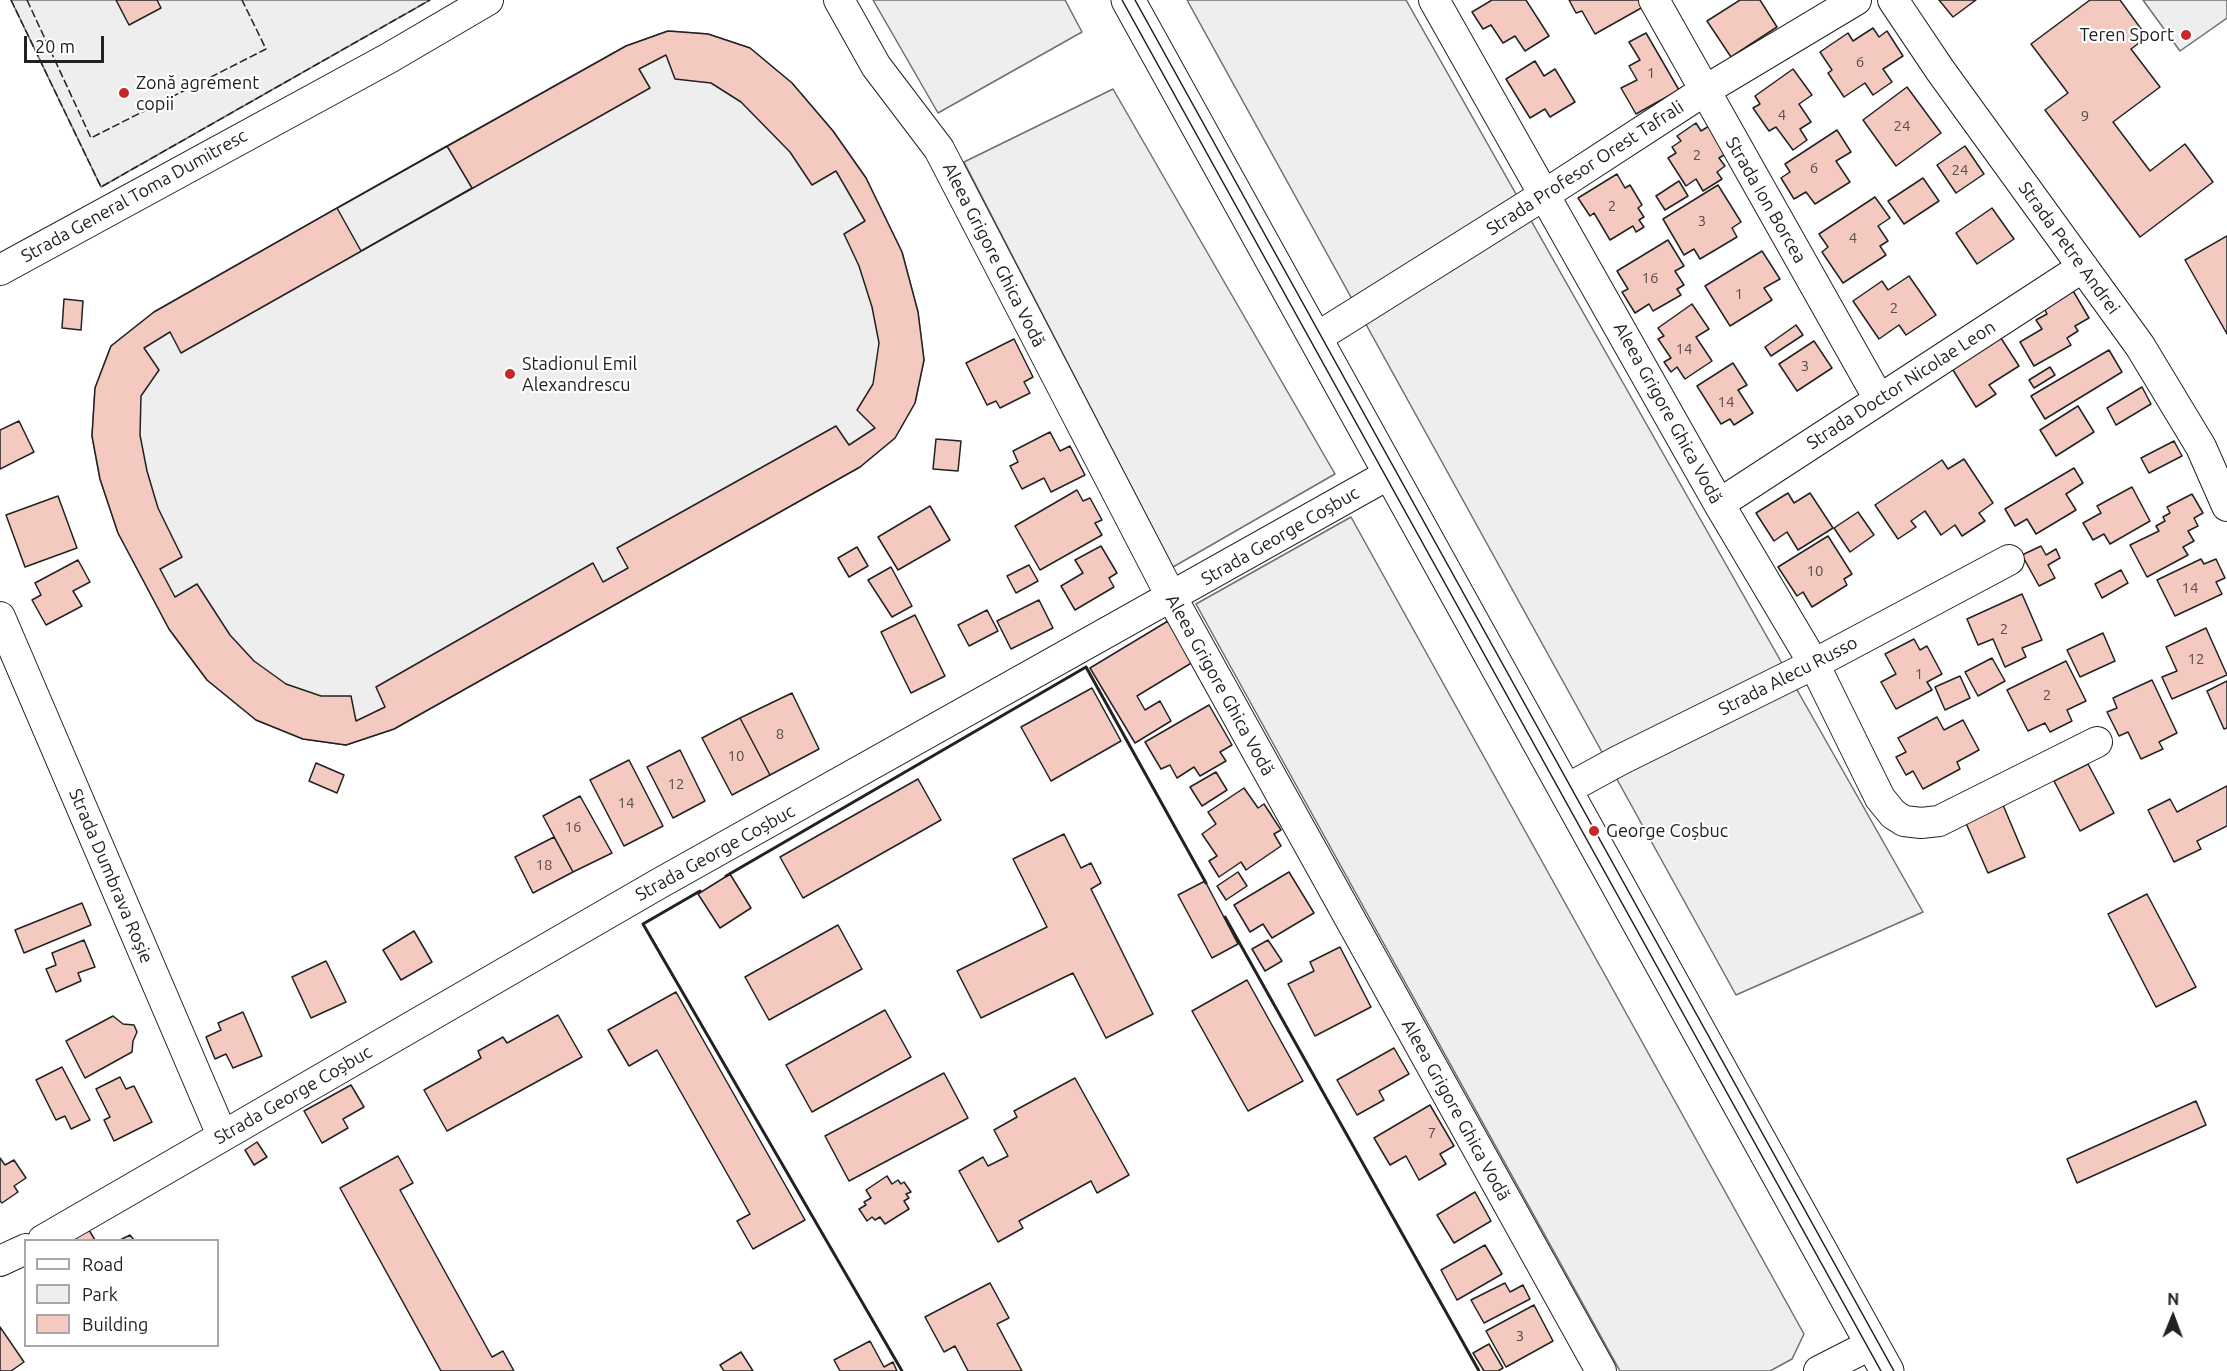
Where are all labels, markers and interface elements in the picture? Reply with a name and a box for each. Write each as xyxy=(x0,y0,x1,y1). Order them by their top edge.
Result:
scale bar xyxy=(27,24,106,62)
place label: Teren Sport xyxy=(2079,24,2174,46)
marker: Teren Sport xyxy=(2179,28,2193,42)
text: 20 m xyxy=(35,36,75,56)
house number: 6 xyxy=(1856,53,1864,71)
house number: 1 xyxy=(1647,64,1655,82)
place label: Zonă agrement copii xyxy=(136,72,259,115)
marker: Zonă agrement copii xyxy=(117,86,131,100)
street label: Strada Profesor Orest Tafrali xyxy=(1482,96,1688,240)
house number: 4 xyxy=(1778,106,1786,124)
house number: 9 xyxy=(2081,107,2089,125)
house number: 24 xyxy=(1894,117,1910,135)
street label: Strada General Toma Dumitresc xyxy=(17,125,251,267)
street label: Strada Ion Borcea xyxy=(1721,133,1811,267)
house number: 2 xyxy=(1693,146,1701,164)
street label: Aleea Grigore Ghica Vodă xyxy=(938,159,1050,351)
house number: 6 xyxy=(1810,159,1818,177)
house number: 24 xyxy=(1952,161,1968,179)
street label: Strada Petre Andrei xyxy=(2014,178,2124,318)
house number: 2 xyxy=(1608,197,1616,215)
house number: 3 xyxy=(1698,212,1706,230)
house number: 4 xyxy=(1849,229,1857,247)
house number: 16 xyxy=(1642,269,1658,287)
house number: 1 xyxy=(1735,285,1743,303)
house number: 2 xyxy=(1890,299,1898,317)
street label: Strada Doctor Nicolae Leon xyxy=(1803,316,1999,454)
street label: Aleea Grigore Ghica Vodă xyxy=(1609,319,1727,507)
house number: 14 xyxy=(1676,340,1692,358)
place label: Stadionul Emil Alexandrescu xyxy=(522,353,637,395)
house number: 3 xyxy=(1801,357,1809,375)
marker: Stadionul Emil Alexandrescu xyxy=(503,367,517,381)
house number: 14 xyxy=(1718,393,1734,411)
street label: Strada George Coșbuc xyxy=(1197,482,1363,590)
house number: 10 xyxy=(1807,562,1823,580)
house number: 14 xyxy=(2182,579,2198,597)
street label: Aleea Grigore Ghica Vodă xyxy=(1161,591,1279,779)
house number: 2 xyxy=(2000,620,2008,638)
street label: Strada Alecu Russo xyxy=(1715,632,1861,720)
house number: 12 xyxy=(2188,650,2204,668)
house number: 1 xyxy=(1915,665,1923,683)
house number: 2 xyxy=(2043,686,2051,704)
house number: 8 xyxy=(776,725,784,743)
house number: 10 xyxy=(728,747,744,765)
house number: 12 xyxy=(668,775,684,793)
street label: Strada Dumbrava Roșie xyxy=(64,785,158,967)
house number: 14 xyxy=(618,794,634,812)
street label: Strada George Coșbuc xyxy=(632,800,798,906)
house number: 16 xyxy=(565,818,581,836)
place label: George Coșbuc xyxy=(1606,820,1728,842)
marker: George Coșbuc xyxy=(1587,824,1601,838)
house number: 18 xyxy=(536,856,552,874)
street label: Aleea Grigore Ghica Vodă xyxy=(1397,1016,1515,1204)
street label: Strada George Coșbuc xyxy=(210,1041,376,1149)
house number: 7 xyxy=(1428,1124,1436,1142)
legend xyxy=(24,1239,219,1347)
text: Road xyxy=(82,1254,124,1274)
text: Park xyxy=(82,1284,118,1304)
north arrow xyxy=(2143,1287,2203,1347)
text: N xyxy=(2167,1290,2179,1308)
text: Building xyxy=(82,1314,148,1334)
house number: 3 xyxy=(1516,1327,1524,1345)

